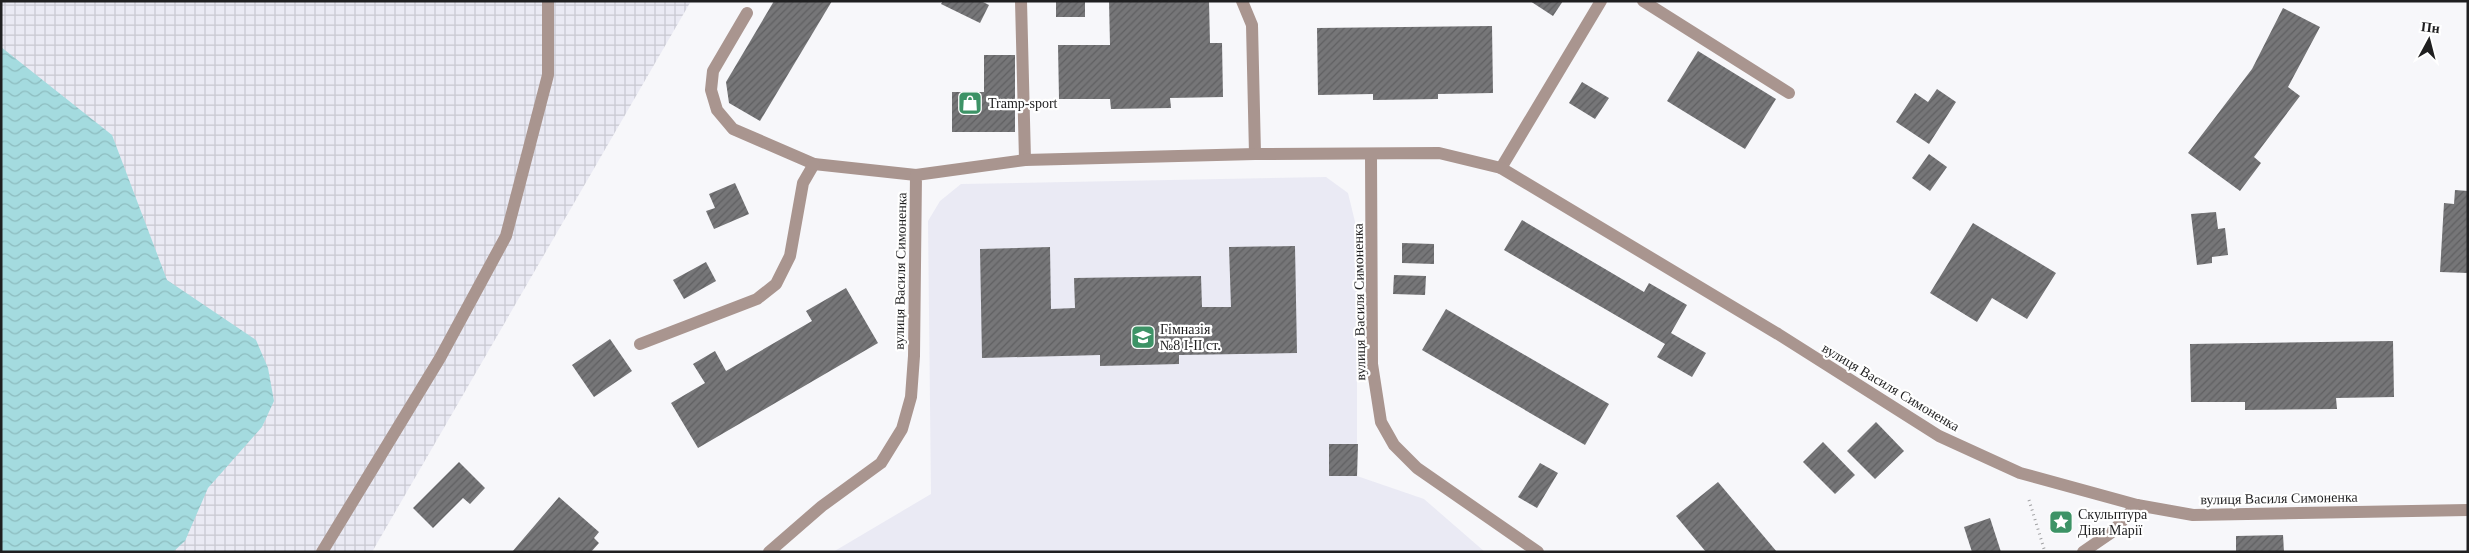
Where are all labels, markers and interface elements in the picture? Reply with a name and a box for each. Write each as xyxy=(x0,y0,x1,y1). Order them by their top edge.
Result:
north arrow xyxy=(2404,15,2454,65)
text: Пн xyxy=(2420,19,2441,36)
shop icon: Tramp-sport xyxy=(957,90,983,116)
place label: Tramp-sport xyxy=(988,96,1058,111)
street label: вулиця Василя Симоненка xyxy=(892,191,909,350)
street label: вулиця Василя Симоненка xyxy=(1351,222,1368,381)
place label: Гімназія №8 I-II ст. xyxy=(1160,322,1221,353)
school or university icon: Гімназія №8 I-II ст. xyxy=(1130,324,1156,350)
street label: вулиця Василя Симоненка xyxy=(1819,340,1963,435)
street label: вулиця Василя Симоненка xyxy=(2200,490,2359,507)
place label: Скульптура Діви Марії xyxy=(2078,507,2148,538)
place icon: Скульптура Діви Марії xyxy=(2048,509,2074,535)

